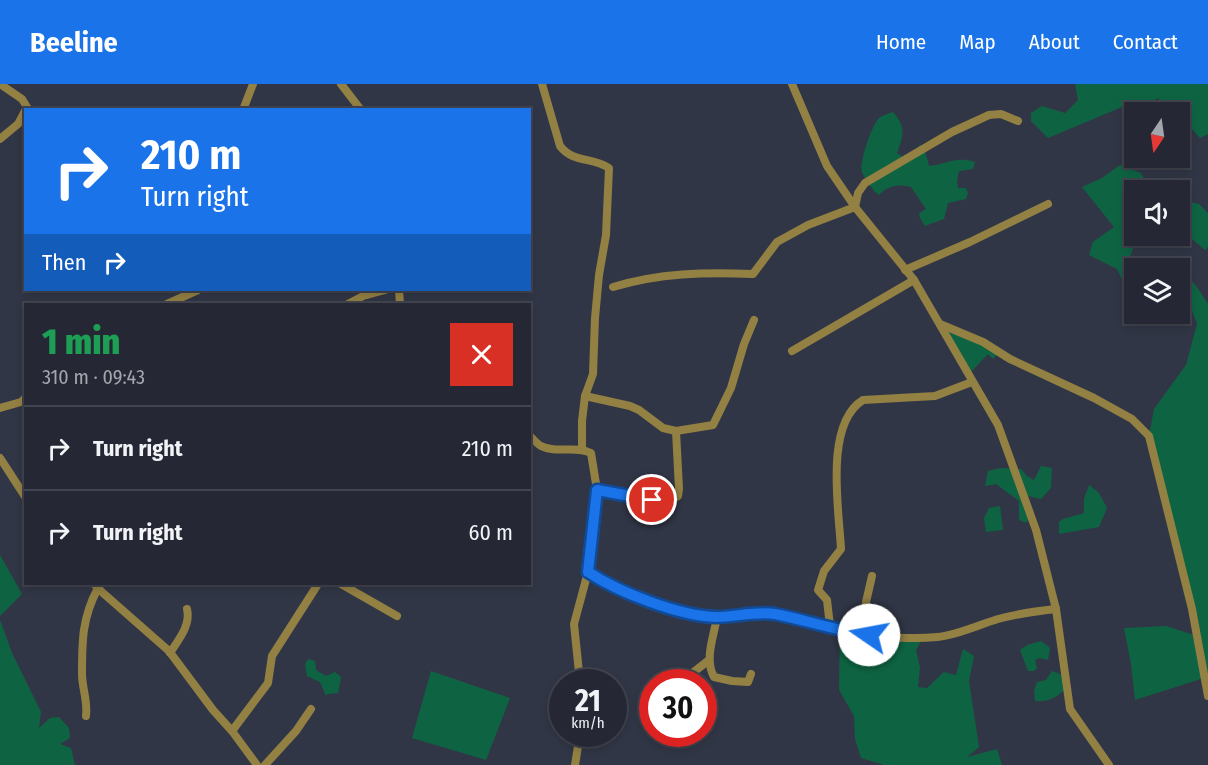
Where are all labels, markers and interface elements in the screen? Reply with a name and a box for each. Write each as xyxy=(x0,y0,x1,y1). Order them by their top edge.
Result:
text: Beeline xyxy=(30,26,118,59)
text: Home xyxy=(876,29,926,55)
text: Map xyxy=(959,29,996,55)
text: About xyxy=(1029,29,1080,55)
text: Contact xyxy=(1113,29,1178,55)
north arrow xyxy=(1124,102,1190,168)
map controls xyxy=(1124,102,1190,324)
text: 210 m xyxy=(141,130,241,180)
icon: right xyxy=(42,132,120,210)
button: sound xyxy=(1124,180,1190,246)
text: Turn right xyxy=(141,181,249,213)
icon: right xyxy=(98,246,131,279)
text: Then xyxy=(42,249,86,276)
button: layers xyxy=(1124,258,1190,324)
text: 1 min xyxy=(42,320,120,364)
button: close xyxy=(450,323,513,386)
text: 310 m · 09:43 xyxy=(42,365,145,389)
icon: right xyxy=(42,432,75,465)
text: Turn right xyxy=(93,435,182,462)
text: 210 m xyxy=(462,435,513,462)
pin xyxy=(626,474,677,525)
icon: arrive xyxy=(635,483,668,516)
icon: right xyxy=(42,516,75,549)
text: Turn right xyxy=(93,519,182,546)
text: 60 m xyxy=(469,519,513,546)
position arrow xyxy=(837,603,901,667)
speed limit sign: 30 xyxy=(639,669,717,747)
text: 21 xyxy=(575,683,601,719)
text: km/h xyxy=(571,714,605,732)

